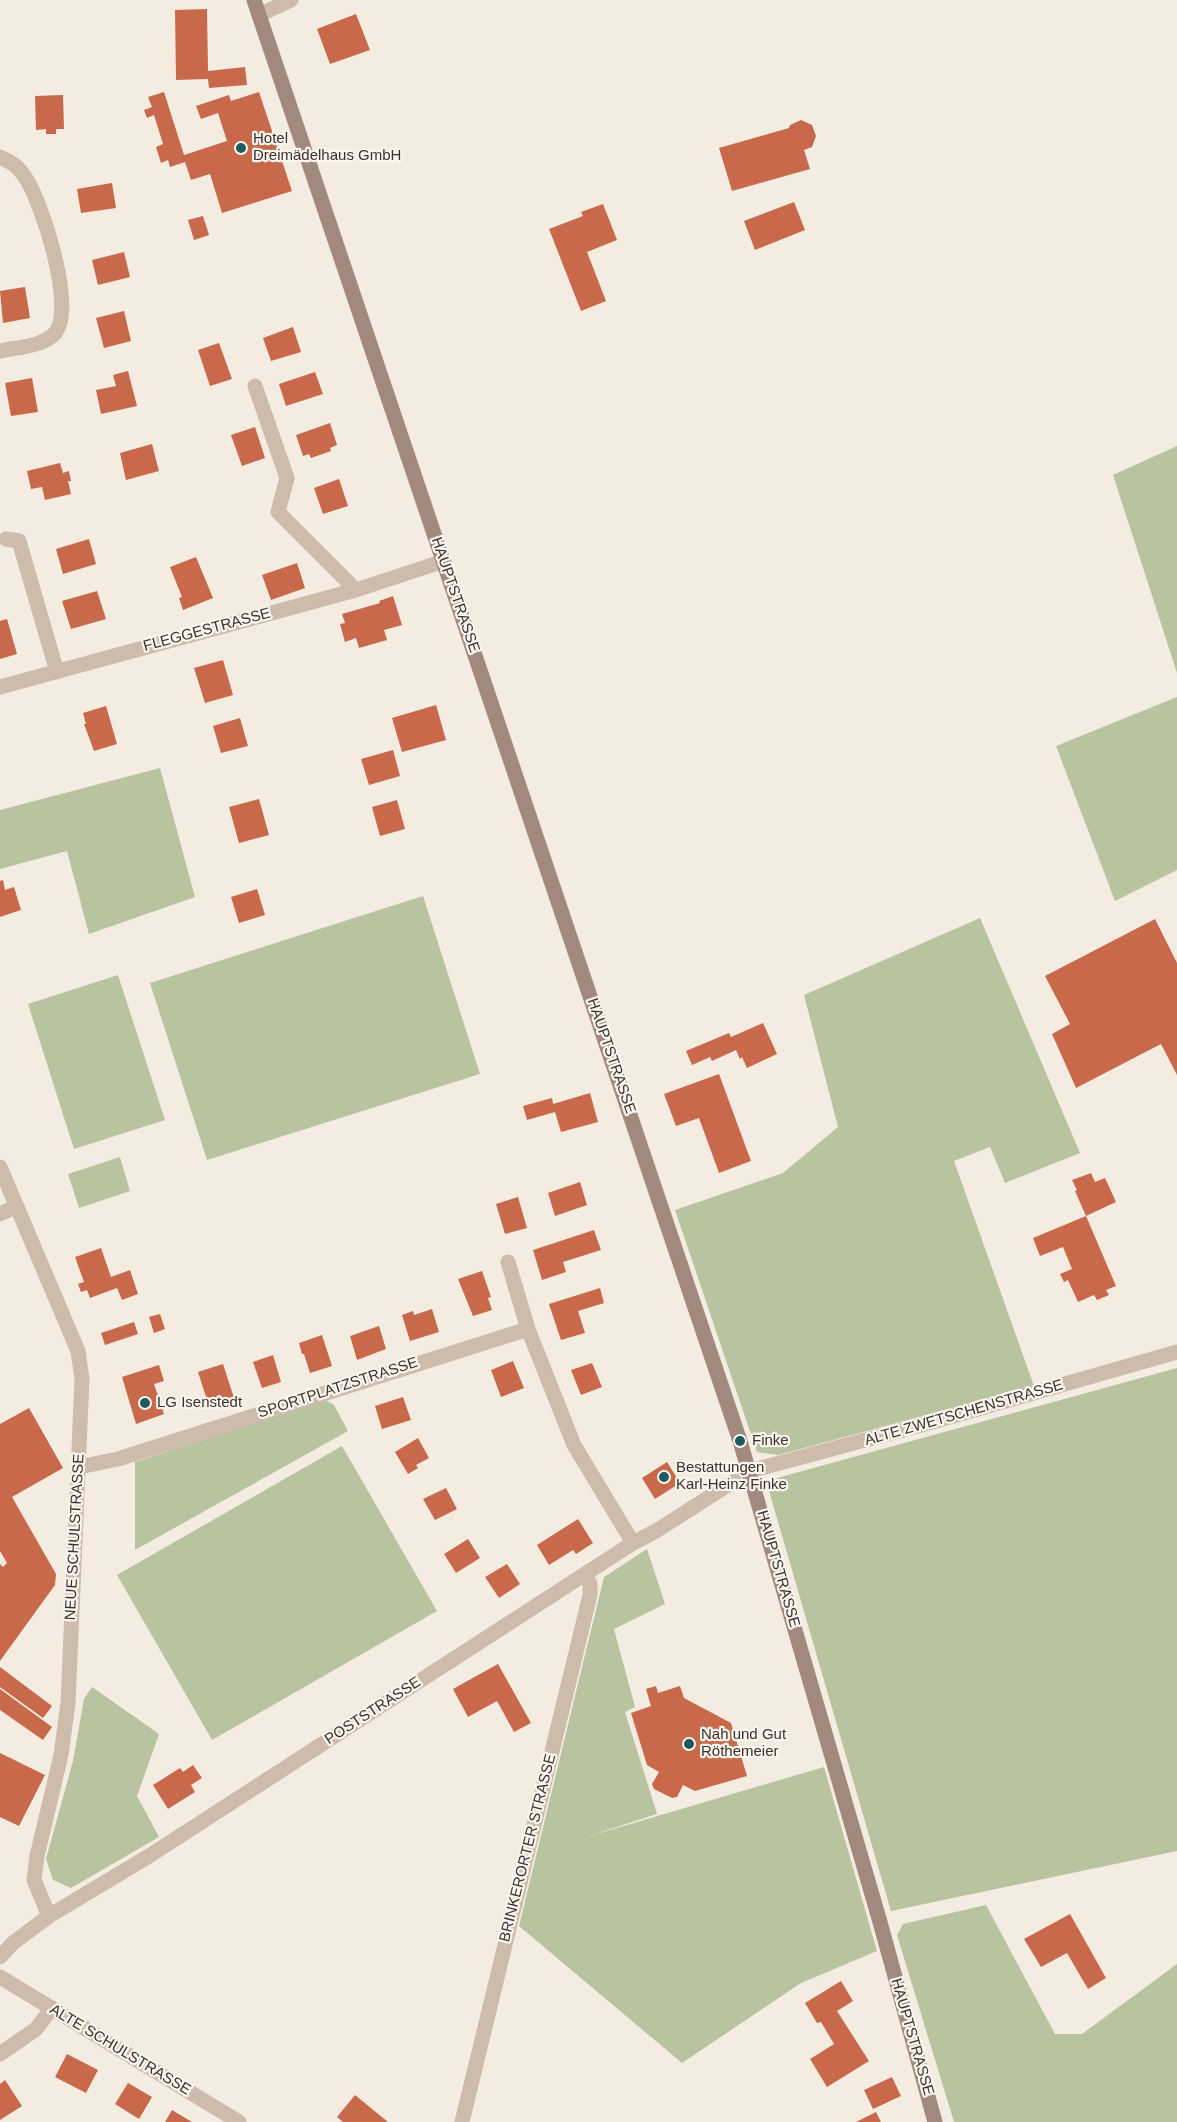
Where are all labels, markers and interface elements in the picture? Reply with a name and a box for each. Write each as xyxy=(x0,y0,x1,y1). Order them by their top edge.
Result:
place label: Hotel Dreimädelhaus GmbH xyxy=(253,130,401,165)
marker: Hotel Dreimädelhaus GmbH xyxy=(234,141,248,155)
street label: HAUPTSTRASSE xyxy=(427,535,483,655)
street label: FLEGGESTRASSE xyxy=(141,604,273,656)
street label: HAUPTSTRASSE xyxy=(583,996,639,1116)
street label: SPORTPLATZSTRASSE xyxy=(256,1354,420,1422)
street label: ALTE ZWETSCHENSTRASSE xyxy=(863,1376,1065,1450)
place label: LG Isenstedt xyxy=(157,1394,242,1412)
marker: LG Isenstedt xyxy=(138,1396,152,1410)
place label: Finke xyxy=(752,1432,789,1450)
marker: Finke xyxy=(733,1434,747,1448)
street label: NEUE SCHULSTRASSE xyxy=(62,1453,88,1621)
place label: Bestattungen Karl-Heinz Finke xyxy=(676,1459,787,1494)
marker: Bestattungen Karl-Heinz Finke xyxy=(657,1470,671,1484)
street label: HAUPTSTRASSE xyxy=(753,1508,803,1630)
street label: POSTSTRASSE xyxy=(322,1673,424,1749)
place label: Nah und Gut Röthemeier xyxy=(701,1726,786,1761)
marker: Nah und Gut Röthemeier xyxy=(682,1737,696,1751)
street label: BRINKERORTER STRASSE xyxy=(496,1752,560,1944)
street label: HAUPTSTRASSE xyxy=(887,1976,937,2098)
street label: ALTE SCHULSTRASSE xyxy=(46,2001,194,2099)

